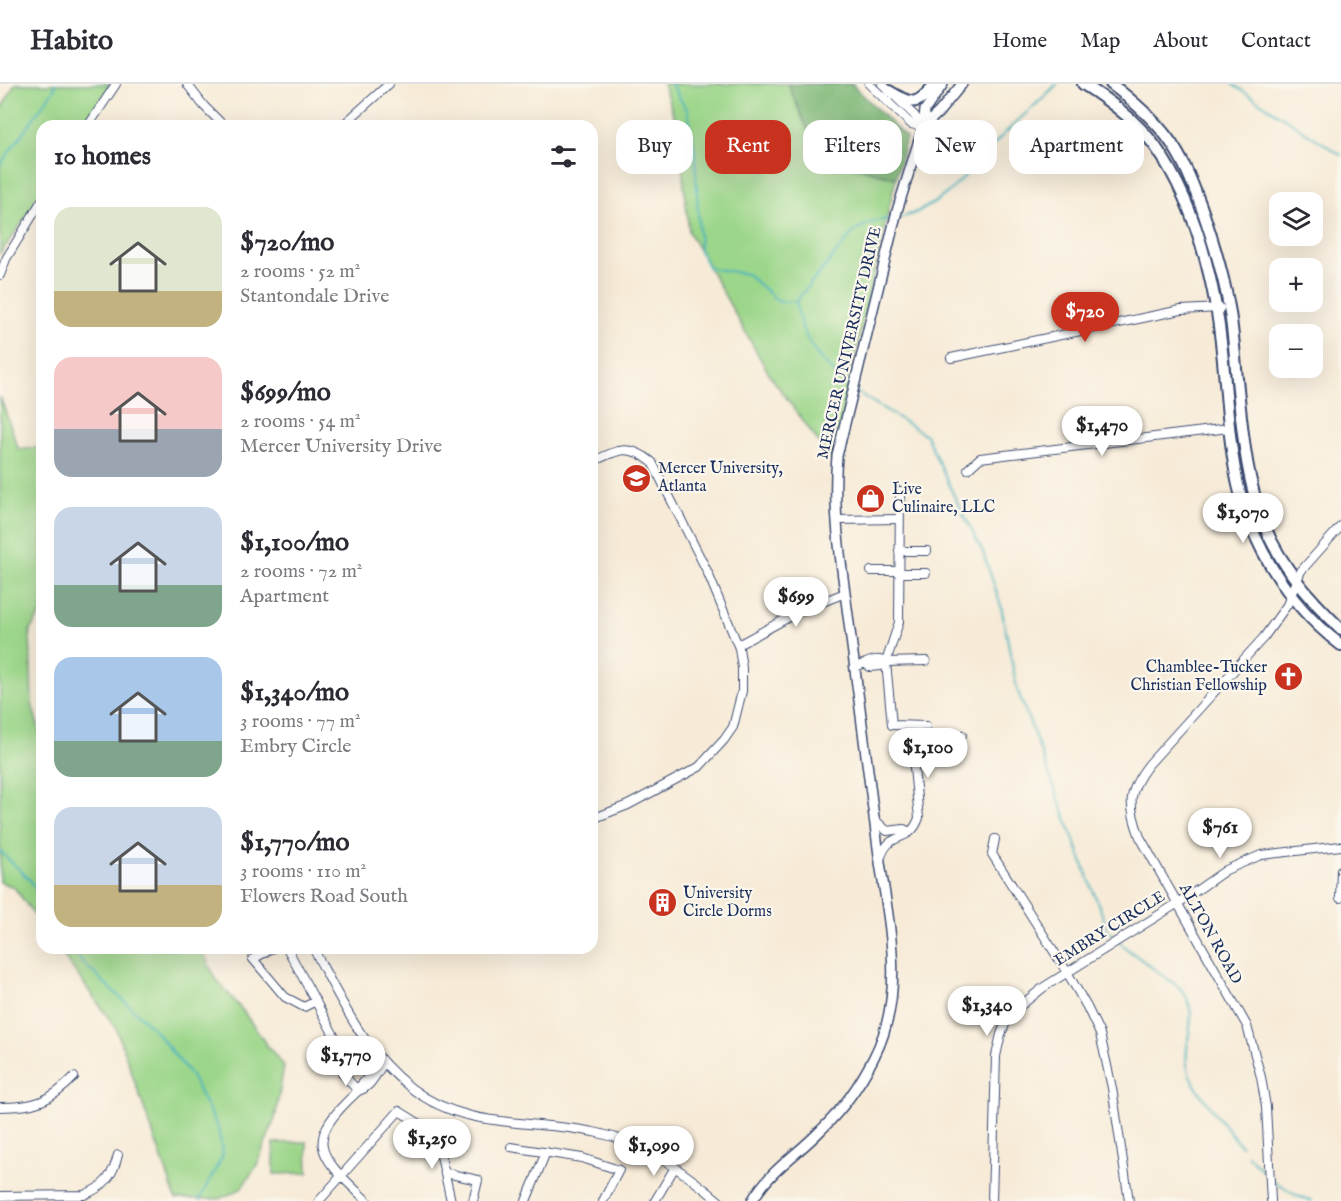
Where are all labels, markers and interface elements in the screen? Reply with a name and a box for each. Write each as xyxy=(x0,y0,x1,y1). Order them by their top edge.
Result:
text: Habito xyxy=(30,24,113,59)
text: Home xyxy=(992,28,1047,55)
text: Map xyxy=(1080,28,1120,55)
text: About xyxy=(1153,28,1208,55)
text: Contact xyxy=(1241,28,1311,55)
chip: Buy xyxy=(616,120,693,174)
chip: Rent xyxy=(705,120,791,174)
chip: Filters xyxy=(803,120,902,174)
chip: New xyxy=(914,120,997,174)
chip: Apartment xyxy=(1009,120,1144,174)
text: 10 homes xyxy=(54,140,151,173)
icon: filters xyxy=(547,140,580,173)
map controls xyxy=(1269,192,1323,378)
button: layers xyxy=(1269,192,1323,246)
street label: MERCER UNIVERSITY DRIVE xyxy=(813,225,887,461)
text: $720/mo xyxy=(240,226,334,259)
icon: home xyxy=(102,231,174,303)
button: + xyxy=(1269,258,1323,312)
text: 2 rooms · 52 m² xyxy=(240,259,360,284)
text: Stantondale Drive xyxy=(240,284,389,309)
pin: $720 xyxy=(1049,292,1121,343)
text: $720 xyxy=(1065,299,1105,324)
button: − xyxy=(1269,324,1323,378)
text: $699/mo xyxy=(240,376,331,409)
icon: home xyxy=(102,381,174,453)
pin: $1,470 xyxy=(1053,406,1151,457)
text: 2 rooms · 54 m² xyxy=(240,409,361,434)
text: $1,470 xyxy=(1076,413,1128,438)
text: Mercer University Drive xyxy=(240,434,442,459)
place label: Mercer University, Atlanta xyxy=(657,459,783,497)
school or university icon: Mercer University, Atlanta xyxy=(621,462,653,494)
place label: Live Culinaire, LLC xyxy=(892,480,995,518)
shop icon: Live Culinaire, LLC xyxy=(855,483,887,515)
pin: $1,070 xyxy=(1194,493,1292,544)
text: $1,070 xyxy=(1217,500,1269,525)
text: $1,100/mo xyxy=(240,526,349,559)
icon: home xyxy=(102,531,174,603)
text: 2 rooms · 72 m² xyxy=(240,559,362,584)
pin: $699 xyxy=(760,577,832,628)
text: Apartment xyxy=(240,584,329,609)
text: $699 xyxy=(778,584,814,609)
place label: Chamblee-Tucker Christian Fellowship xyxy=(1131,658,1267,696)
church icon: Chamblee-Tucker Christian Fellowship xyxy=(1272,661,1304,693)
text: $1,340/mo xyxy=(240,676,349,709)
icon: home xyxy=(102,681,174,753)
text: 3 rooms · 77 m² xyxy=(240,709,360,734)
pin: $1,100 xyxy=(879,728,977,779)
text: Embry Circle xyxy=(240,734,351,759)
text: $1,100 xyxy=(903,735,953,760)
pin: $761 xyxy=(1184,808,1256,859)
text: $761 xyxy=(1202,815,1238,840)
text: $1,770/mo xyxy=(240,826,350,859)
icon: home xyxy=(102,831,174,903)
text: 3 rooms · 110 m² xyxy=(240,859,366,884)
street label: ALTON ROAD xyxy=(1174,879,1246,988)
text: Flowers Road South xyxy=(240,884,408,909)
place label: University Circle Dorms xyxy=(683,884,772,922)
building icon: University Circle Dorms xyxy=(646,887,678,919)
street label: EMBRY CIRCLE xyxy=(1051,887,1169,971)
pin: $1,340 xyxy=(938,986,1036,1037)
text: $1,340 xyxy=(962,993,1012,1018)
pin: $1,770 xyxy=(297,1036,395,1087)
text: $1,770 xyxy=(320,1043,372,1068)
pin: $1,250 xyxy=(383,1119,481,1170)
text: $1,250 xyxy=(407,1126,457,1151)
pin: $1,090 xyxy=(605,1126,703,1177)
text: $1,090 xyxy=(628,1133,680,1158)

